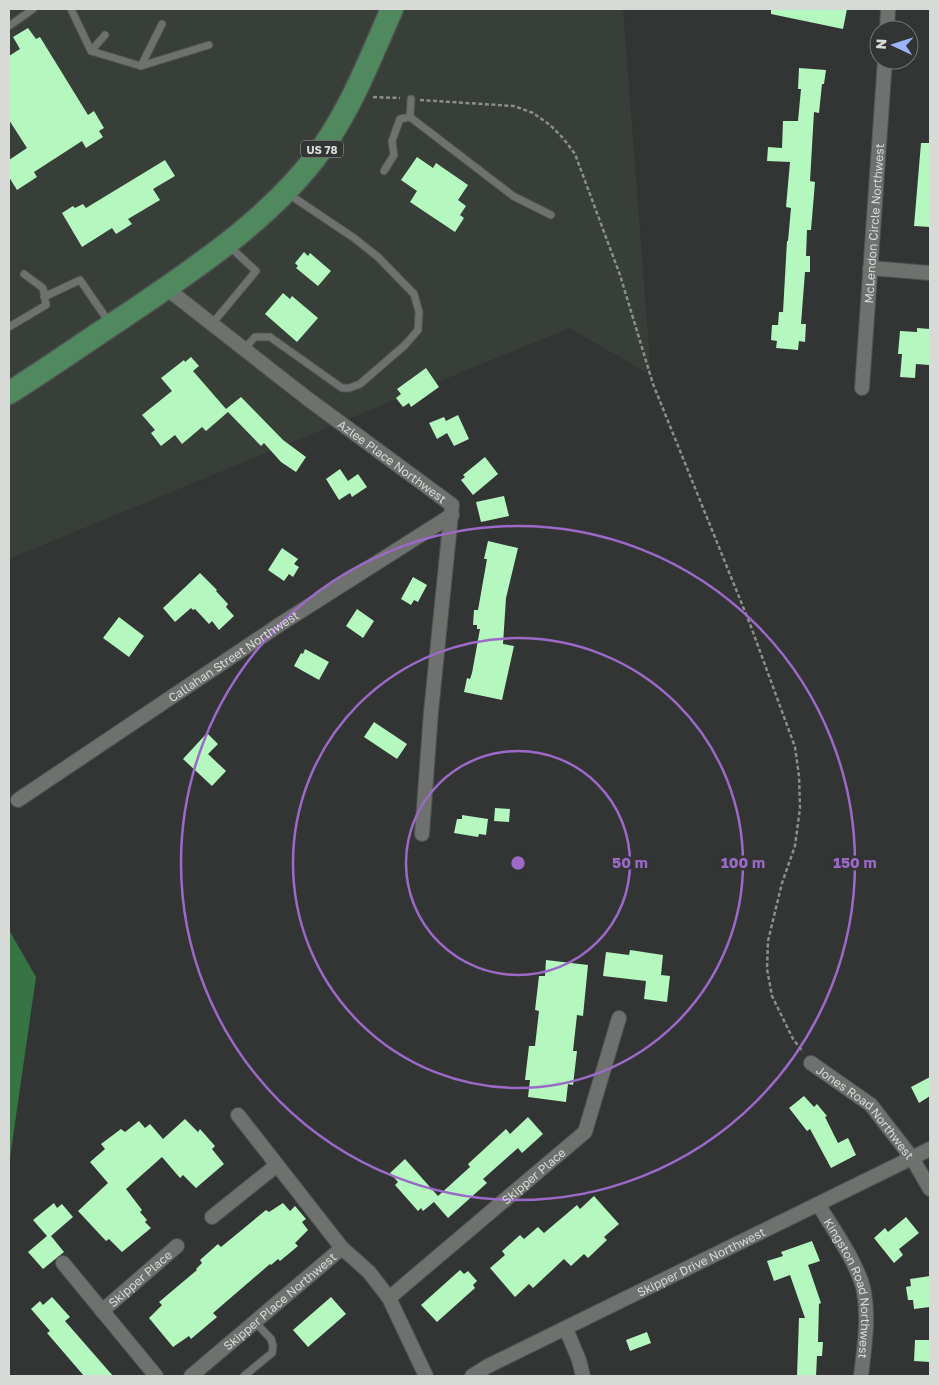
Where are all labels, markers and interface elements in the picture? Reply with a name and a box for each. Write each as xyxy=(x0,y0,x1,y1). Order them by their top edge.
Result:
north arrow xyxy=(869,20,919,70)
text: N xyxy=(872,38,889,50)
road number: US 78 xyxy=(301,140,343,158)
street label: McLendon Circle Northwest xyxy=(860,143,887,304)
street label: Azlee Place Northwest xyxy=(335,416,450,506)
street label: Callahan Street Northwest xyxy=(165,607,301,705)
text: 50 m xyxy=(612,853,648,871)
text: 100 m xyxy=(721,853,765,871)
text: 150 m xyxy=(833,853,877,871)
centre of rings xyxy=(509,854,527,872)
street label: Jones Road Northwest xyxy=(814,1062,918,1162)
street label: Skipper Place xyxy=(498,1145,568,1207)
street label: Kingston Road Northwest xyxy=(821,1215,874,1360)
street label: Skipper Drive Northwest xyxy=(634,1224,768,1299)
street label: Skipper Place xyxy=(105,1247,175,1310)
street label: Skipper Place Northwest xyxy=(220,1249,339,1353)

